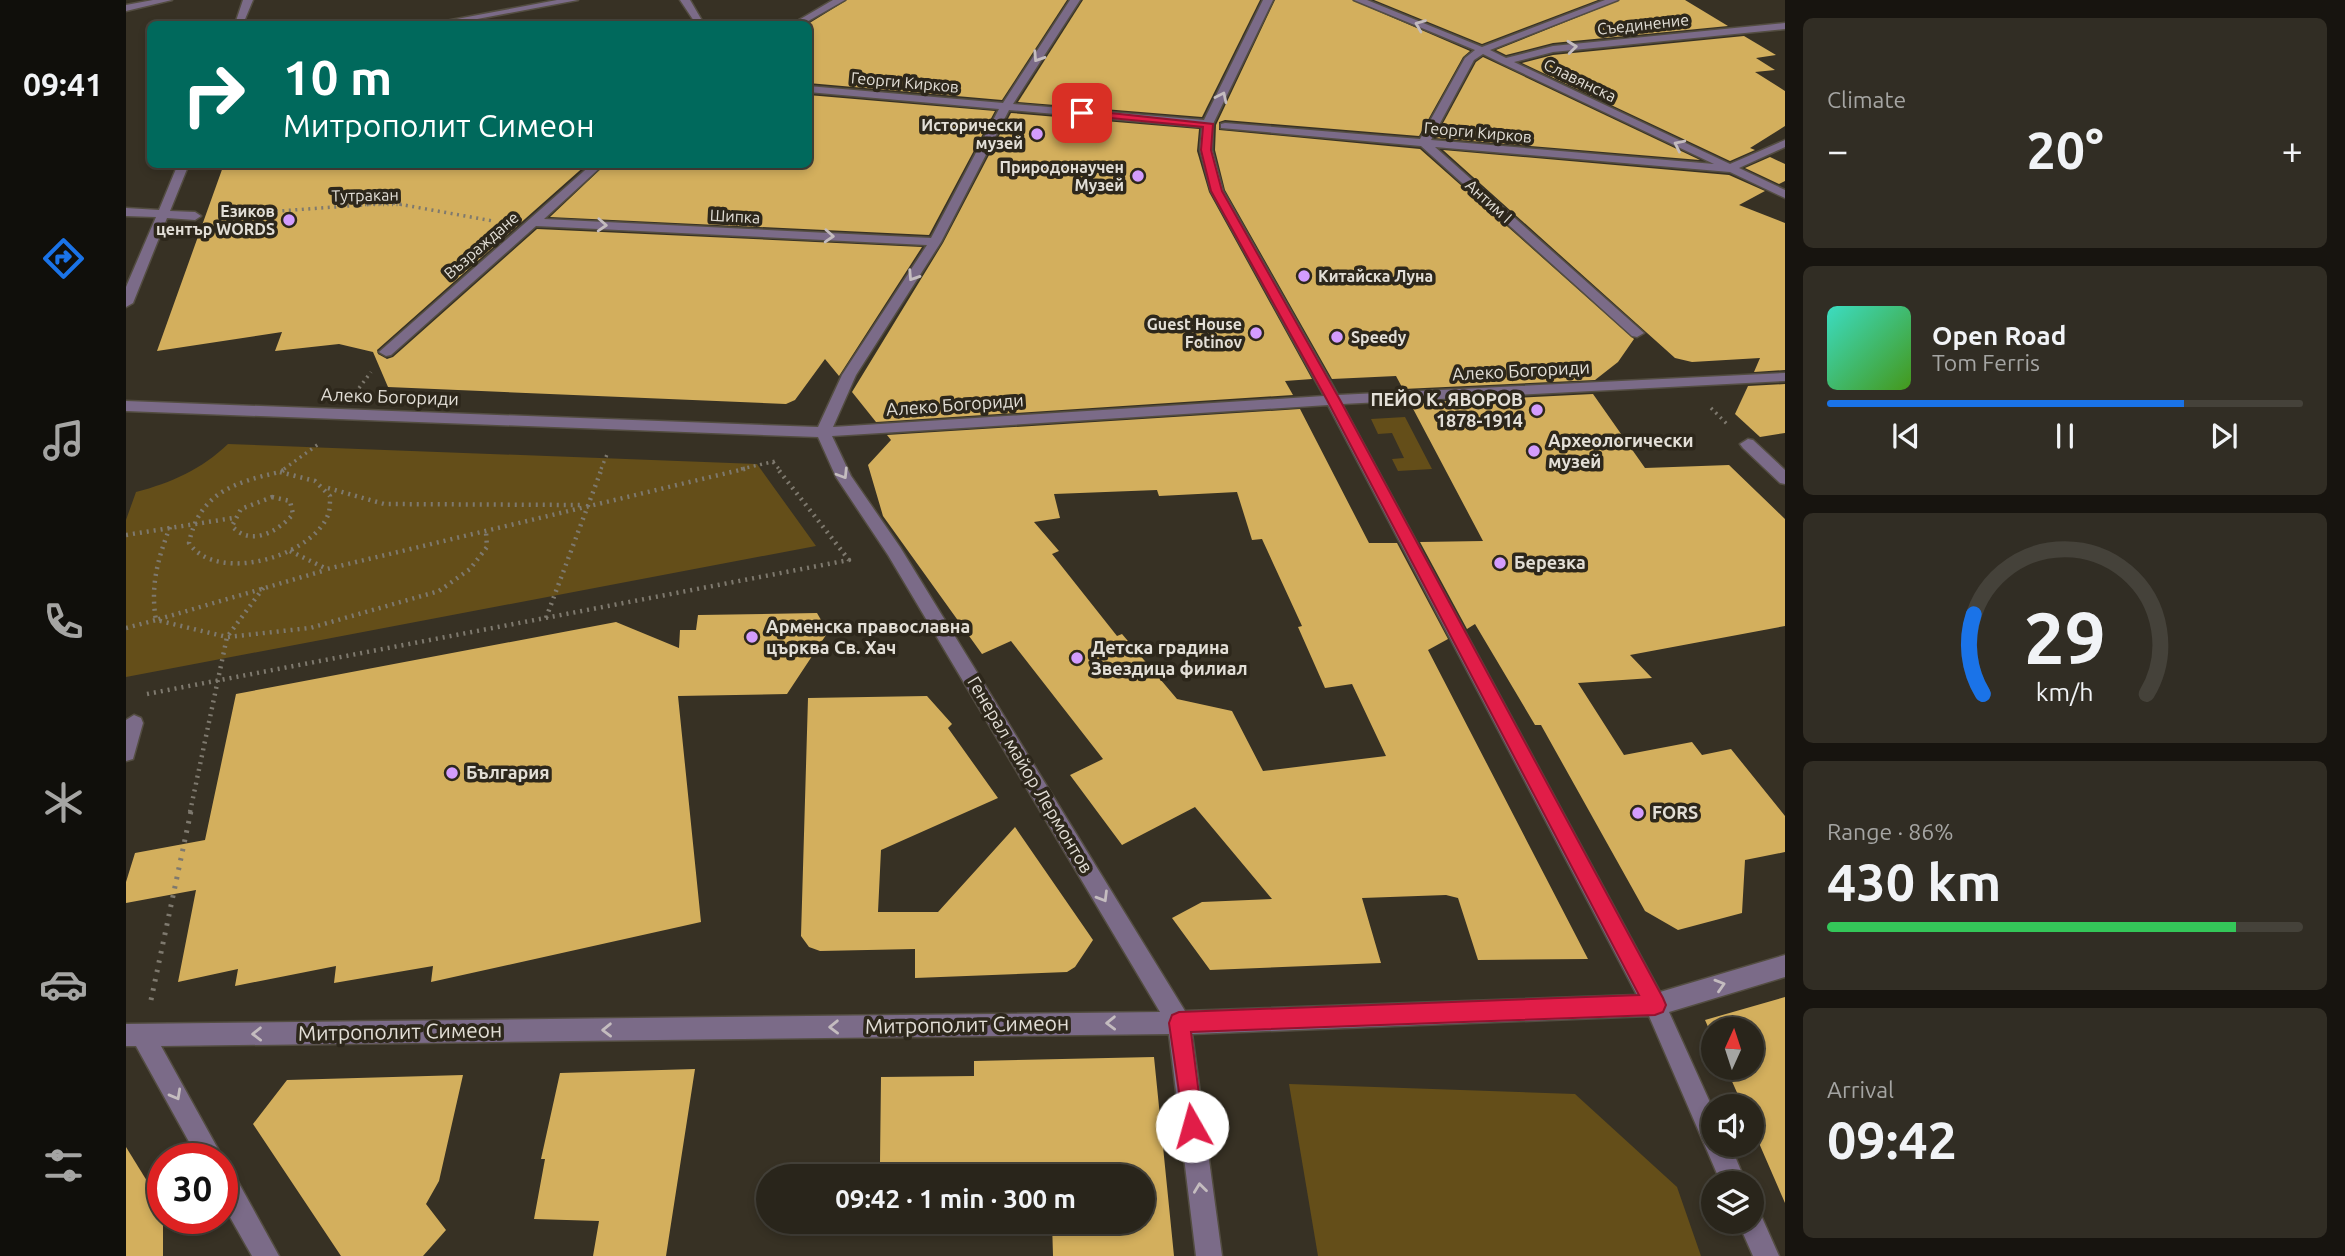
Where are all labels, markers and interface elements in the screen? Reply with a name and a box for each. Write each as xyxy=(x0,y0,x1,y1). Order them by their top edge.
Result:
street label: Съединение xyxy=(1596,10,1690,38)
one-way arrow xyxy=(1415,19,1427,33)
one-way arrow xyxy=(1566,40,1577,55)
icon: right xyxy=(168,49,259,140)
text: 10 m xyxy=(283,49,392,104)
one-way arrow xyxy=(1033,50,1046,63)
street label: Славянска xyxy=(1541,55,1619,105)
text: 09:41 xyxy=(23,66,103,102)
street label: Георги Кирков xyxy=(850,68,960,96)
pin xyxy=(1052,83,1112,143)
text: Climate xyxy=(1827,87,1906,112)
one-way arrow xyxy=(1213,91,1227,104)
icon: arrive xyxy=(1063,94,1101,132)
text: Митрополит Симеон xyxy=(283,107,595,143)
place label: Исторически музей xyxy=(921,116,1023,152)
street label: Георги Кирков xyxy=(1423,118,1533,146)
text: 20° xyxy=(2026,121,2104,179)
marker: Исторически музей xyxy=(1029,126,1045,142)
text: − xyxy=(1827,129,1848,171)
text: + xyxy=(2282,129,2303,171)
one-way arrow xyxy=(1674,139,1686,153)
place label: Природонаучен Музей xyxy=(1000,158,1124,194)
marker: Природонаучен Музей xyxy=(1130,168,1146,184)
street label: Антим I xyxy=(1462,176,1516,226)
street label: Тутракан xyxy=(331,185,399,205)
place label: Езиков център WORDS xyxy=(156,202,275,238)
street label: Шипка xyxy=(709,206,761,226)
street label: Възраждане xyxy=(440,208,522,282)
marker: Езиков център WORDS xyxy=(281,212,297,228)
one-way arrow xyxy=(597,218,608,233)
one-way arrow xyxy=(824,229,835,244)
icon: directions xyxy=(39,234,88,283)
place label: Китайска Луна xyxy=(1318,267,1433,285)
one-way arrow xyxy=(909,268,921,281)
marker: Китайска Луна xyxy=(1296,268,1312,284)
place label: Guest House Fotinov xyxy=(1147,315,1242,351)
text: Open Road xyxy=(1932,321,2066,350)
marker: Guest House Fotinov xyxy=(1248,325,1264,341)
place label: Speedy xyxy=(1351,328,1407,346)
marker: Speedy xyxy=(1329,329,1345,345)
text: Tom Ferris xyxy=(1932,350,2040,375)
street label: Алеко Богориди xyxy=(1452,356,1590,384)
street label: Алеко Богориди xyxy=(321,384,459,408)
street label: Алеко Богориди xyxy=(885,389,1024,419)
place label: ПЕЙО К. ЯВОРОВ 1878-1914 xyxy=(1371,389,1523,430)
marker: ПЕЙО К. ЯВОРОВ 1878-1914 xyxy=(1529,402,1545,418)
icon: music xyxy=(39,416,88,465)
icon: previous xyxy=(1887,417,1925,455)
icon: pause xyxy=(2046,417,2084,455)
icon: next xyxy=(2205,417,2243,455)
place label: Археологически музей xyxy=(1548,430,1694,471)
marker: Археологически музей xyxy=(1526,443,1542,459)
one-way arrow xyxy=(835,466,848,479)
place label: Березка xyxy=(1514,552,1586,572)
marker: Березка xyxy=(1492,555,1508,571)
text: 29 xyxy=(2024,596,2106,678)
icon: phone xyxy=(39,597,88,646)
place label: Арменска православна църква Св. Хач xyxy=(766,616,970,657)
marker: Арменска православна църква Св. Хач xyxy=(744,629,760,645)
place label: Детска градина Звездица филиал xyxy=(1091,637,1248,678)
marker: Детска градина Звездица филиал xyxy=(1069,650,1085,666)
street label: Генерал майор Лермонтов xyxy=(964,673,1098,876)
text: km/h xyxy=(2036,678,2094,706)
place label: България xyxy=(466,762,550,782)
marker: България xyxy=(444,765,460,781)
icon: climate xyxy=(39,778,88,827)
place label: FORS xyxy=(1652,802,1698,822)
marker: FORS xyxy=(1630,805,1646,821)
text: Range · 86% xyxy=(1827,819,1954,844)
text: 430 km xyxy=(1827,853,2001,911)
one-way arrow xyxy=(1095,890,1108,903)
icon: car xyxy=(39,960,88,1009)
one-way arrow xyxy=(1714,979,1726,994)
street label: Митрополит Симеон xyxy=(865,1010,1069,1038)
one-way arrow xyxy=(1105,1016,1116,1031)
street label: Митрополит Симеон xyxy=(298,1017,502,1045)
north arrow xyxy=(1701,1017,1764,1080)
map controls xyxy=(1701,1017,1764,1234)
one-way arrow xyxy=(829,1019,839,1035)
one-way arrow xyxy=(601,1022,612,1038)
one-way arrow xyxy=(251,1026,262,1042)
text: Arrival xyxy=(1827,1077,1894,1102)
one-way arrow xyxy=(168,1088,181,1101)
position arrow xyxy=(1155,1089,1229,1163)
button: sound xyxy=(1701,1094,1764,1157)
text: 09:42 xyxy=(1827,1111,1957,1169)
icon: filters xyxy=(39,1141,88,1190)
speed limit sign: 30 xyxy=(147,1143,238,1234)
button: layers xyxy=(1701,1171,1764,1234)
one-way arrow xyxy=(1193,1182,1208,1194)
text: 09:42 · 1 min · 300 m xyxy=(835,1184,1076,1213)

